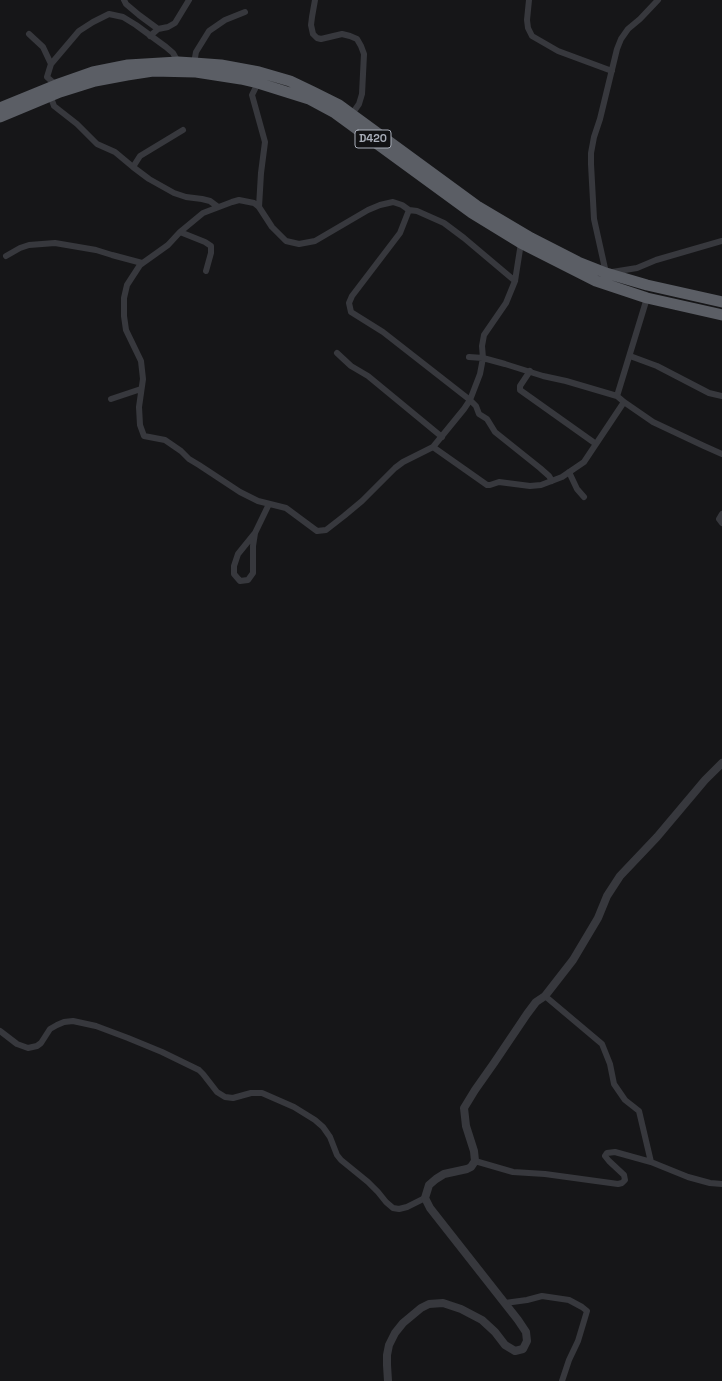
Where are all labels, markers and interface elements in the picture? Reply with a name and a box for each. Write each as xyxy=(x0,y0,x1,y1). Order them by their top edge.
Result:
road number: D420 xyxy=(355,130,391,148)

